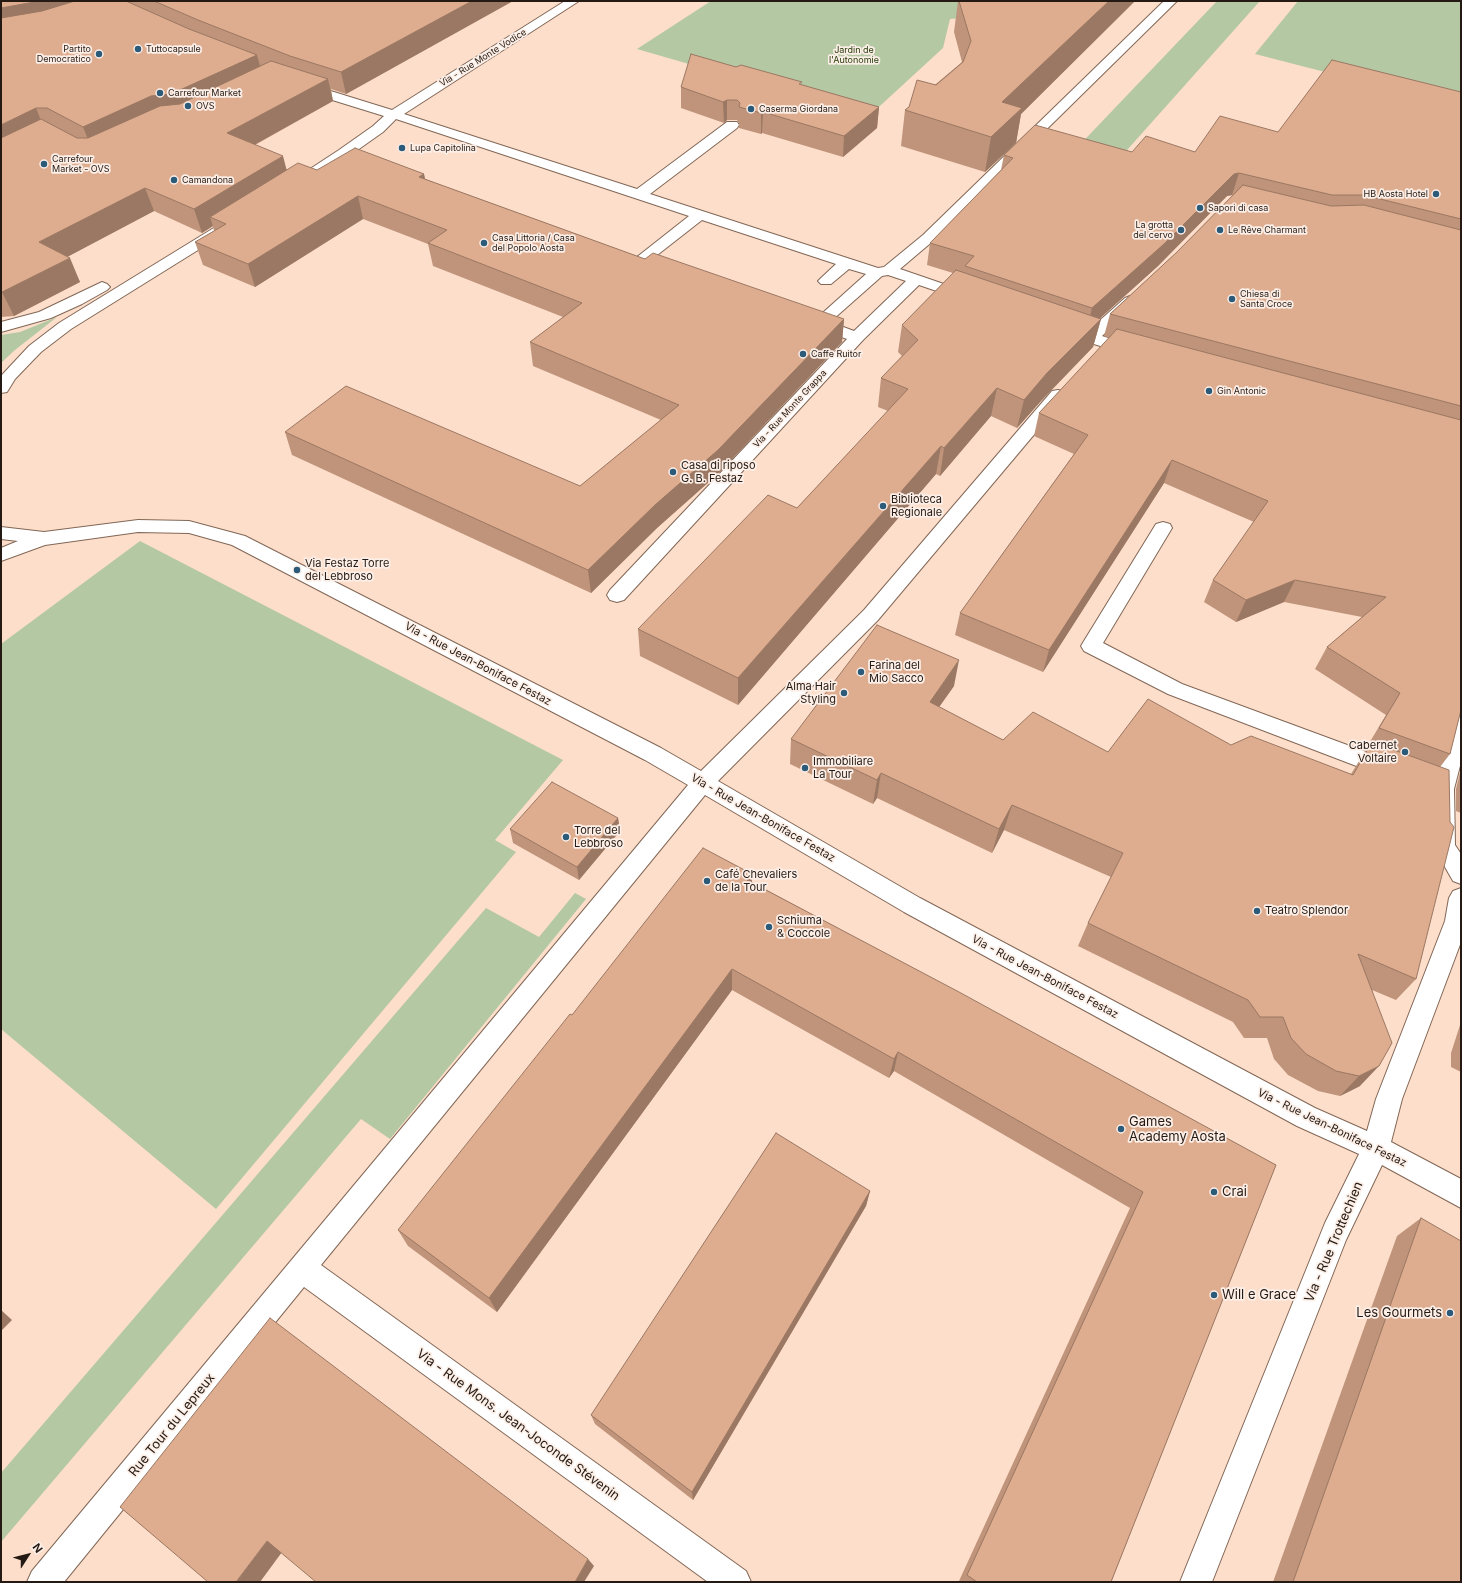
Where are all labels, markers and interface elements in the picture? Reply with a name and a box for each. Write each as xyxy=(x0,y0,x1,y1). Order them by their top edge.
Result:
street label: Via - Rue Monte Vodice xyxy=(438,27,528,89)
place label: Partito Democratico xyxy=(37,44,91,65)
marker: Tuttocapsule xyxy=(133,44,143,54)
place label: Tuttocapsule xyxy=(146,44,201,54)
park label: Jardin de l'Autonomie xyxy=(829,45,879,66)
marker: Partito Democratico xyxy=(94,49,104,59)
marker: Carrefour Market xyxy=(155,88,165,98)
place label: Carrefour Market xyxy=(168,88,241,98)
marker: OVS xyxy=(183,101,193,111)
place label: OVS xyxy=(196,101,215,111)
marker: Caserma Giordana xyxy=(746,104,756,114)
place label: Caserma Giordana xyxy=(759,104,838,114)
marker: Lupa Capitolina xyxy=(397,143,407,153)
place label: Lupa Capitolina xyxy=(410,143,476,153)
place label: Carrefour Market - OVS xyxy=(52,154,109,175)
marker: Carrefour Market - OVS xyxy=(39,159,49,169)
marker: Camandona xyxy=(169,175,179,185)
place label: Camandona xyxy=(182,175,233,185)
place label: HB Aosta Hotel xyxy=(1364,189,1428,199)
marker: HB Aosta Hotel xyxy=(1431,189,1441,199)
marker: Sapori di casa xyxy=(1195,203,1205,213)
place label: Sapori di casa xyxy=(1208,203,1268,213)
place label: La grotta del cervo xyxy=(1133,220,1173,241)
marker: La grotta del cervo xyxy=(1176,225,1186,235)
marker: Le Rêve Charmant xyxy=(1215,225,1225,235)
place label: Le Rêve Charmant xyxy=(1228,225,1306,235)
place label: Casa Littoria / Casa del Popolo Aosta xyxy=(492,233,575,254)
marker: Casa Littoria / Casa del Popolo Aosta xyxy=(479,238,489,248)
place label: Chiesa di Santa Croce xyxy=(1240,289,1292,310)
marker: Chiesa di Santa Croce xyxy=(1227,294,1237,304)
marker: Caffe Ruitor xyxy=(798,349,808,359)
place label: Caffe Ruitor xyxy=(811,349,861,359)
street label: Via - Rue Monte Grappa xyxy=(751,368,829,450)
marker: Gin Antonic xyxy=(1204,386,1214,396)
place label: Gin Antonic xyxy=(1217,386,1266,396)
place label: Casa di riposo G. B. Festaz xyxy=(681,459,755,485)
marker: Casa di riposo G. B. Festaz xyxy=(668,467,678,477)
place label: Biblioteca Regionale xyxy=(891,493,942,519)
marker: Biblioteca Regionale xyxy=(878,501,888,511)
place label: Via Festaz Torre del Lebbroso xyxy=(305,557,389,583)
marker: Via Festaz Torre del Lebbroso xyxy=(292,565,302,575)
street label: Via - Rue Jean-Boniface Festaz xyxy=(402,620,554,708)
place label: Farina del Mio Sacco xyxy=(869,659,924,685)
marker: Farina del Mio Sacco xyxy=(856,667,866,677)
place label: Alma Hair Styling xyxy=(786,680,836,706)
marker: Alma Hair Styling xyxy=(839,688,849,698)
place label: Cabernet Voltaire xyxy=(1349,739,1397,765)
marker: Cabernet Voltaire xyxy=(1400,747,1410,757)
place label: Immobiliare La Tour xyxy=(813,755,873,781)
marker: Immobiliare La Tour xyxy=(800,763,810,773)
street label: Via - Rue Jean-Boniface Festaz xyxy=(689,771,837,865)
place label: Torre del Lebbroso xyxy=(574,824,623,850)
marker: Torre del Lebbroso xyxy=(561,832,571,842)
place label: Café Chevaliers de la Tour xyxy=(715,868,797,894)
marker: Café Chevaliers de la Tour xyxy=(702,876,712,886)
place label: Teatro Splendor xyxy=(1265,904,1348,918)
marker: Teatro Splendor xyxy=(1252,906,1262,916)
place label: Schiuma & Coccole xyxy=(777,914,830,940)
marker: Schiuma & Coccole xyxy=(764,922,774,932)
street label: Via - Rue Jean-Boniface Festaz xyxy=(969,933,1121,1021)
street label: Via - Rue Jean-Boniface Festaz xyxy=(1255,1086,1409,1170)
place label: Games Academy Aosta xyxy=(1129,1114,1226,1145)
marker: Games Academy Aosta xyxy=(1116,1124,1126,1134)
street label: Via - Rue Trottechien xyxy=(1302,1179,1366,1305)
place label: Crai xyxy=(1222,1184,1247,1200)
marker: Crai xyxy=(1209,1187,1219,1197)
place label: Will e Grace xyxy=(1222,1287,1296,1303)
marker: Will e Grace xyxy=(1209,1290,1219,1300)
place label: Les Gourmets xyxy=(1356,1305,1442,1321)
marker: Les Gourmets xyxy=(1445,1308,1455,1318)
street label: Via - Rue Mons. Jean-Joconde Stévenin xyxy=(413,1346,623,1504)
street label: Rue Tour du Lepreux xyxy=(126,1370,218,1480)
north arrow xyxy=(8,1535,48,1575)
text: N xyxy=(30,1540,46,1555)

